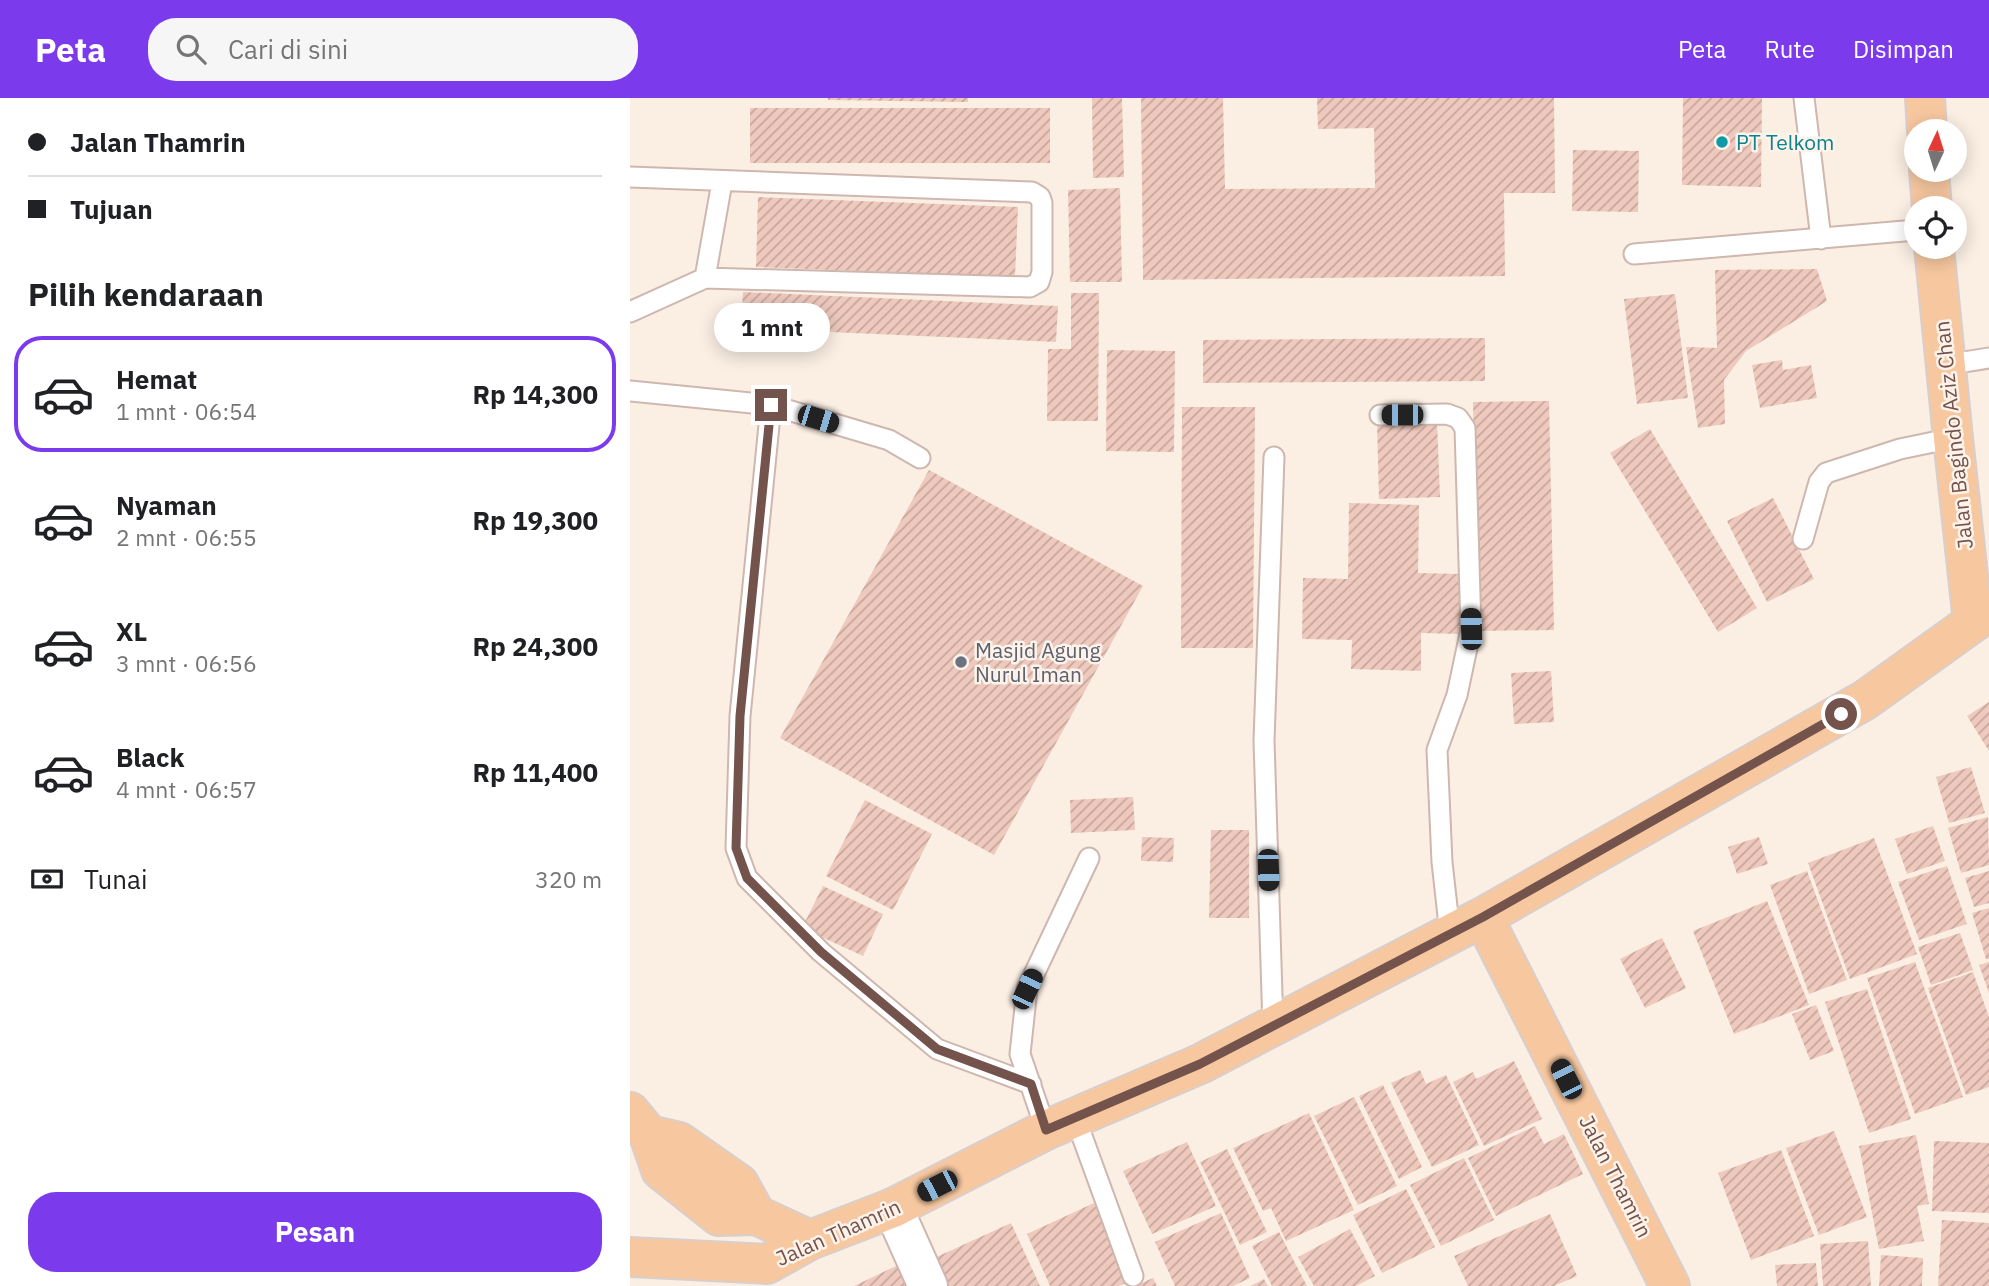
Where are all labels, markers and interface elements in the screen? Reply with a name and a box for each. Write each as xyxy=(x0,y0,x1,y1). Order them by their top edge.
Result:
search box xyxy=(148,18,638,81)
text: Peta xyxy=(35,28,106,71)
icon: search xyxy=(172,30,210,68)
text: Cari di sini xyxy=(228,32,348,66)
text: Peta xyxy=(1678,33,1726,65)
text: Rute xyxy=(1764,33,1815,65)
text: Disimpan xyxy=(1853,33,1954,65)
north arrow xyxy=(1904,119,1967,182)
map controls xyxy=(1904,119,1967,259)
text: Jalan Thamrin xyxy=(70,125,246,159)
place label: PT Telkom xyxy=(1736,128,1834,156)
marker: PT Telkom xyxy=(1714,134,1730,150)
text: Tujuan xyxy=(70,192,153,226)
button: locate xyxy=(1904,196,1967,259)
text: Pilih kendaraan xyxy=(28,273,264,315)
callout: 1 mnt xyxy=(713,303,829,352)
text: 1 mnt xyxy=(741,312,803,342)
street label: Jalan Bagindo Aziz Chan xyxy=(1927,320,1979,550)
text: Hemat xyxy=(116,362,197,396)
icon: car xyxy=(32,363,95,426)
text: Rp 14,300 xyxy=(472,377,598,411)
route end xyxy=(755,389,787,421)
text: 1 mnt · 06:54 xyxy=(116,396,257,426)
car xyxy=(795,403,842,435)
car xyxy=(1382,405,1424,426)
text: Nyaman xyxy=(116,488,217,522)
icon: car xyxy=(32,489,95,552)
text: Rp 19,300 xyxy=(472,503,598,537)
text: 2 mnt · 06:55 xyxy=(116,522,257,552)
car xyxy=(1460,608,1483,650)
text: XL xyxy=(116,614,147,648)
icon: car xyxy=(32,615,95,678)
text: Rp 24,300 xyxy=(472,629,598,663)
place label: Masjid Agung Nurul Iman xyxy=(975,636,1101,688)
text: 3 mnt · 06:56 xyxy=(116,648,257,678)
marker: Masjid Agung Nurul Iman xyxy=(953,654,969,670)
route start xyxy=(1825,698,1857,730)
text: Black xyxy=(116,740,184,774)
icon: car xyxy=(32,741,95,804)
text: Rp 11,400 xyxy=(472,755,598,789)
text: 4 mnt · 06:57 xyxy=(116,774,257,804)
car xyxy=(1257,849,1280,891)
icon: cash xyxy=(28,860,66,898)
text: Tunai xyxy=(84,862,148,896)
text: 320 m xyxy=(535,864,602,894)
car xyxy=(1009,966,1046,1012)
car xyxy=(1548,1056,1585,1102)
street label: Jalan Thamrin xyxy=(1573,1110,1659,1242)
car xyxy=(914,1167,961,1205)
button: Pesan xyxy=(28,1192,602,1272)
street label: Jalan Thamrin xyxy=(771,1192,905,1272)

